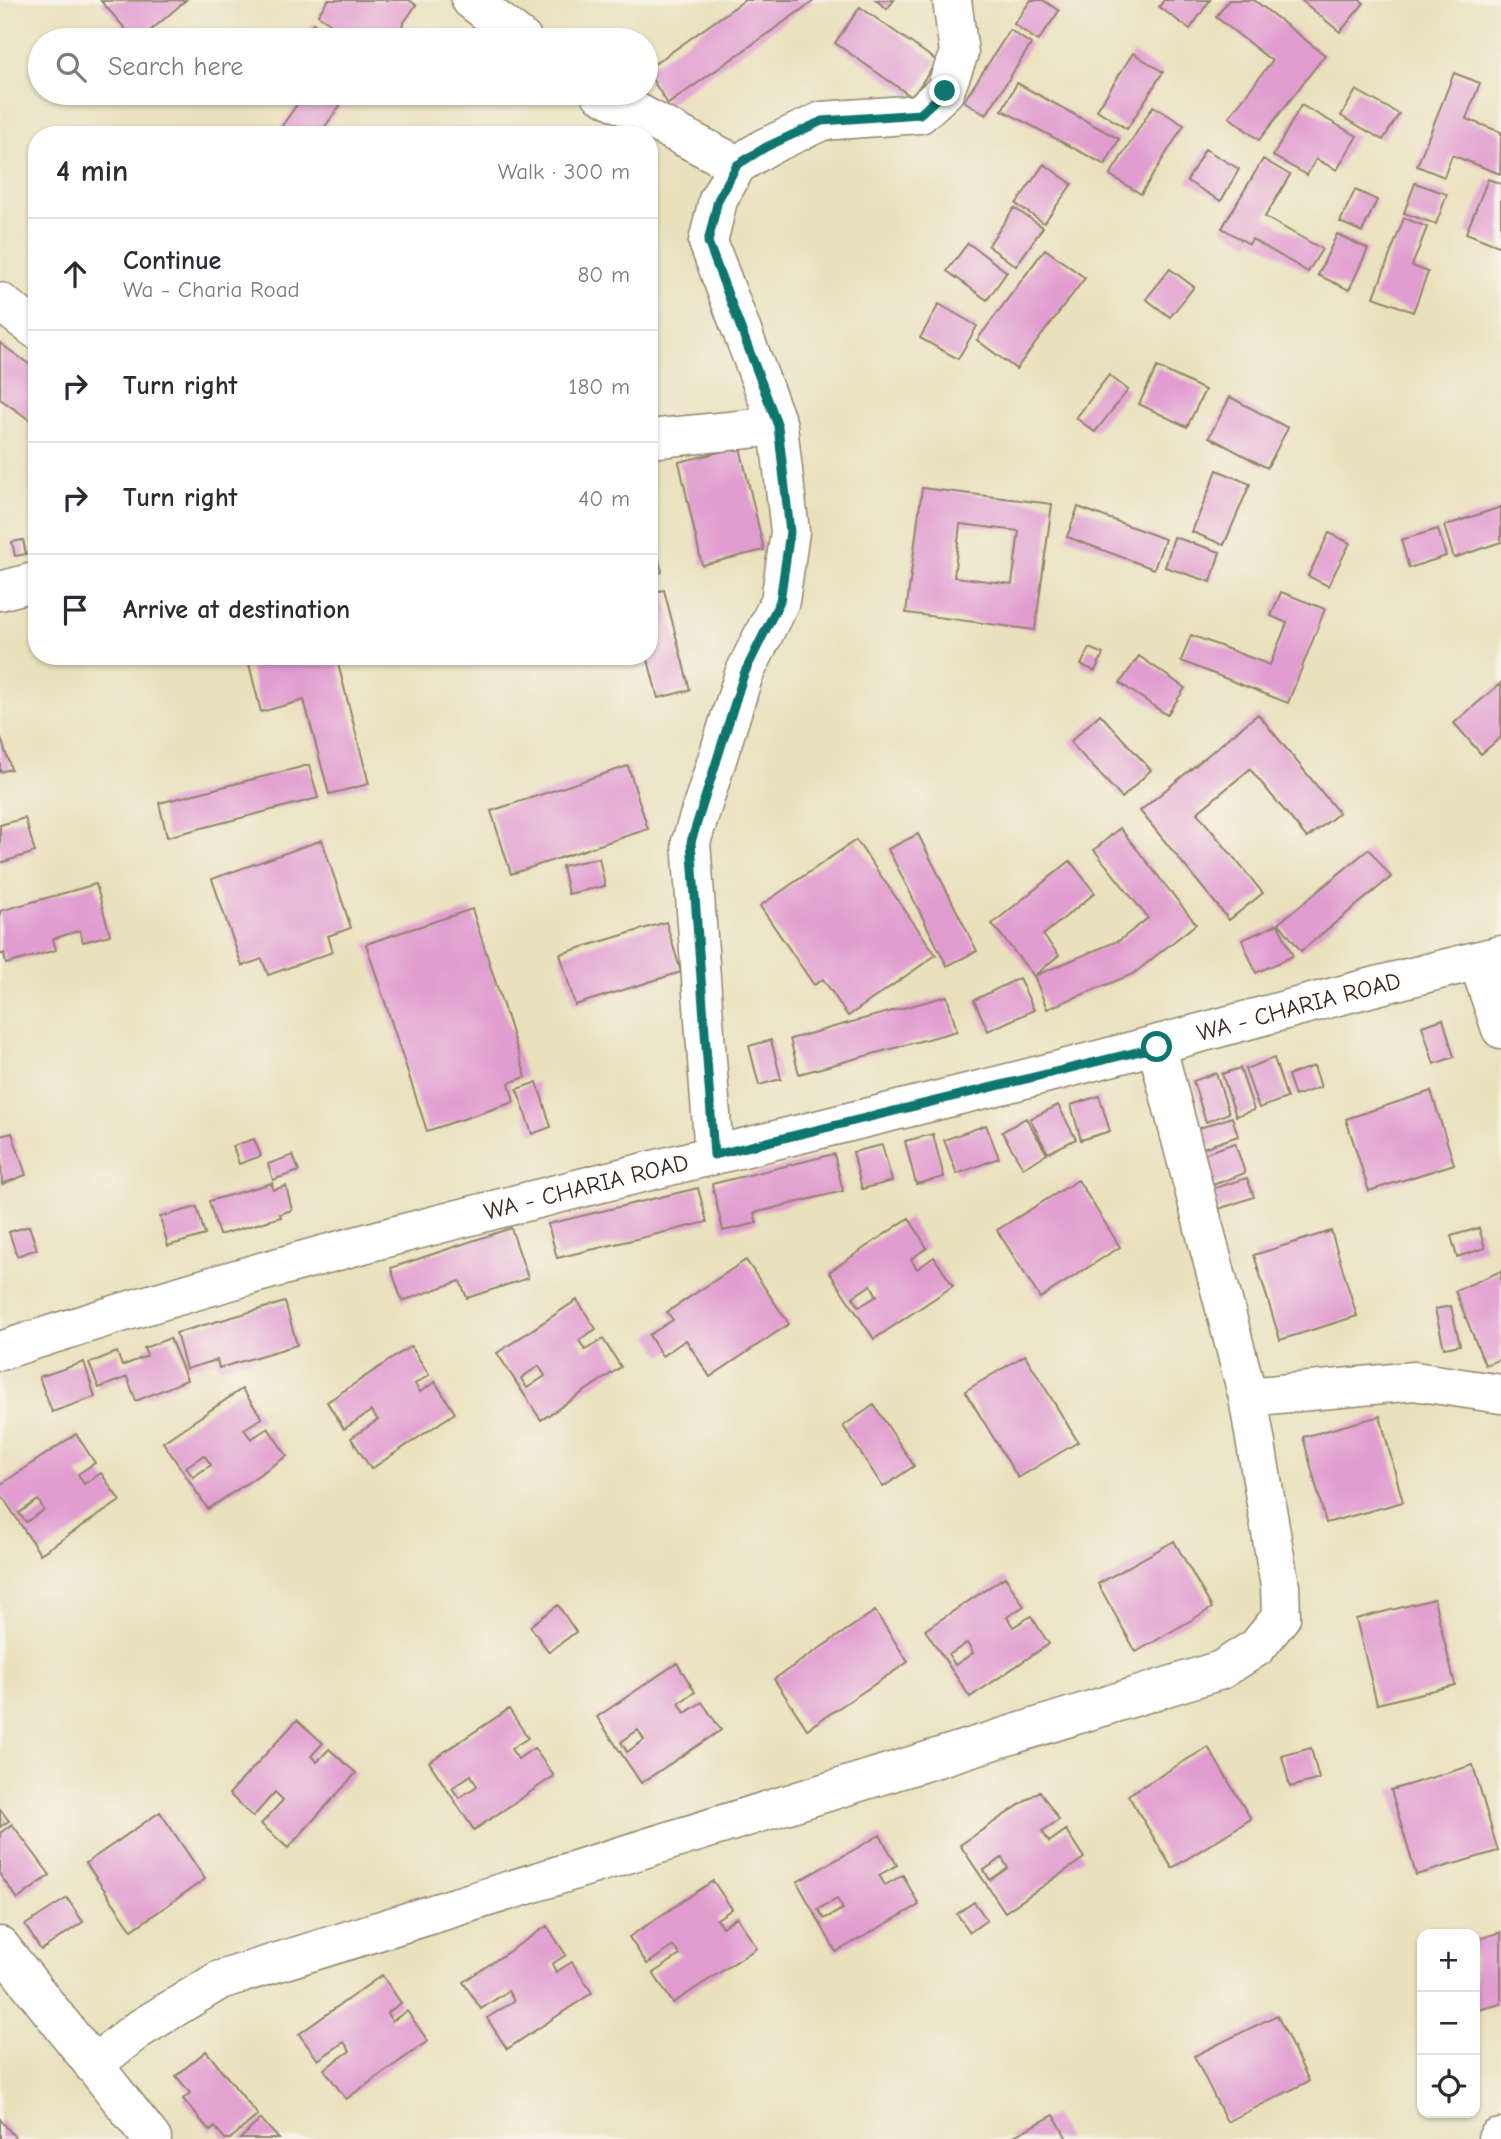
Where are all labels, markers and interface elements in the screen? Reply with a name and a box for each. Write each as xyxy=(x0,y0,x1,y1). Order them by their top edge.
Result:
search box xyxy=(28,28,658,105)
icon: search xyxy=(52,48,90,86)
text: Search here xyxy=(108,52,243,82)
route end xyxy=(929,75,960,106)
text: 4 min xyxy=(56,154,128,189)
text: Walk · 300 m xyxy=(498,158,630,185)
text: Continue xyxy=(123,246,221,276)
icon: ahead xyxy=(56,255,94,293)
text: 80 m xyxy=(577,261,630,288)
text: Wa - Charia Road xyxy=(123,276,300,303)
icon: right xyxy=(56,367,94,405)
text: Turn right xyxy=(123,371,237,401)
text: 180 m xyxy=(568,373,630,400)
icon: right xyxy=(56,479,94,517)
text: Turn right xyxy=(123,483,237,513)
text: 40 m xyxy=(578,485,630,512)
icon: arrive xyxy=(56,591,94,629)
text: Arrive at destination xyxy=(123,595,350,625)
street label: WA - CHARIA ROAD xyxy=(1194,966,1404,1047)
route start xyxy=(1141,1031,1172,1062)
street label: WA - CHARIA ROAD xyxy=(481,1148,691,1226)
map controls xyxy=(1417,1929,1480,2118)
button: + xyxy=(1417,1929,1480,1992)
button: − xyxy=(1417,1992,1480,2055)
button: locate xyxy=(1417,2055,1480,2118)

